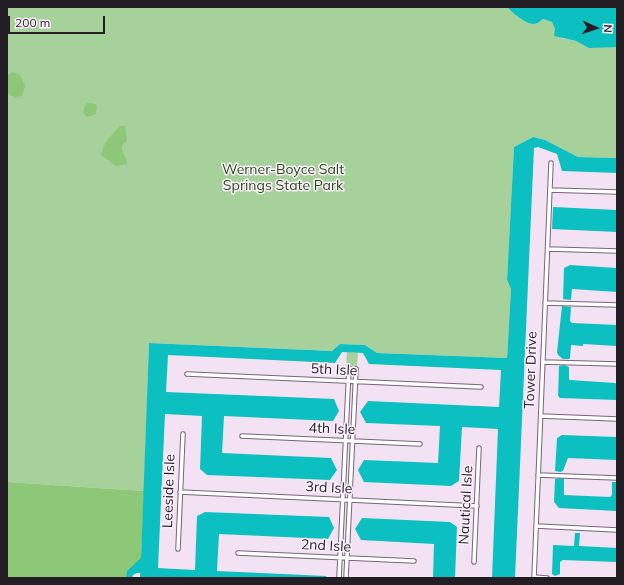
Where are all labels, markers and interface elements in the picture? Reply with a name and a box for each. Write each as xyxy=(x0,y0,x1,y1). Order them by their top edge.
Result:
scale bar xyxy=(10,8,107,34)
north arrow xyxy=(576,8,616,48)
text: 200 m xyxy=(15,15,50,30)
text: N xyxy=(601,24,615,33)
park label: Werner-Boyce Salt Springs State Park xyxy=(222,162,344,194)
street label: Tower Drive xyxy=(521,331,541,409)
street label: 5th Isle xyxy=(310,360,358,380)
street label: 4th Isle xyxy=(308,420,356,438)
street label: Leeside Isle xyxy=(159,454,179,528)
street label: Nautical Isle xyxy=(456,465,476,545)
street label: 3rd Isle xyxy=(305,478,353,498)
street label: 2nd Isle xyxy=(301,536,351,556)

